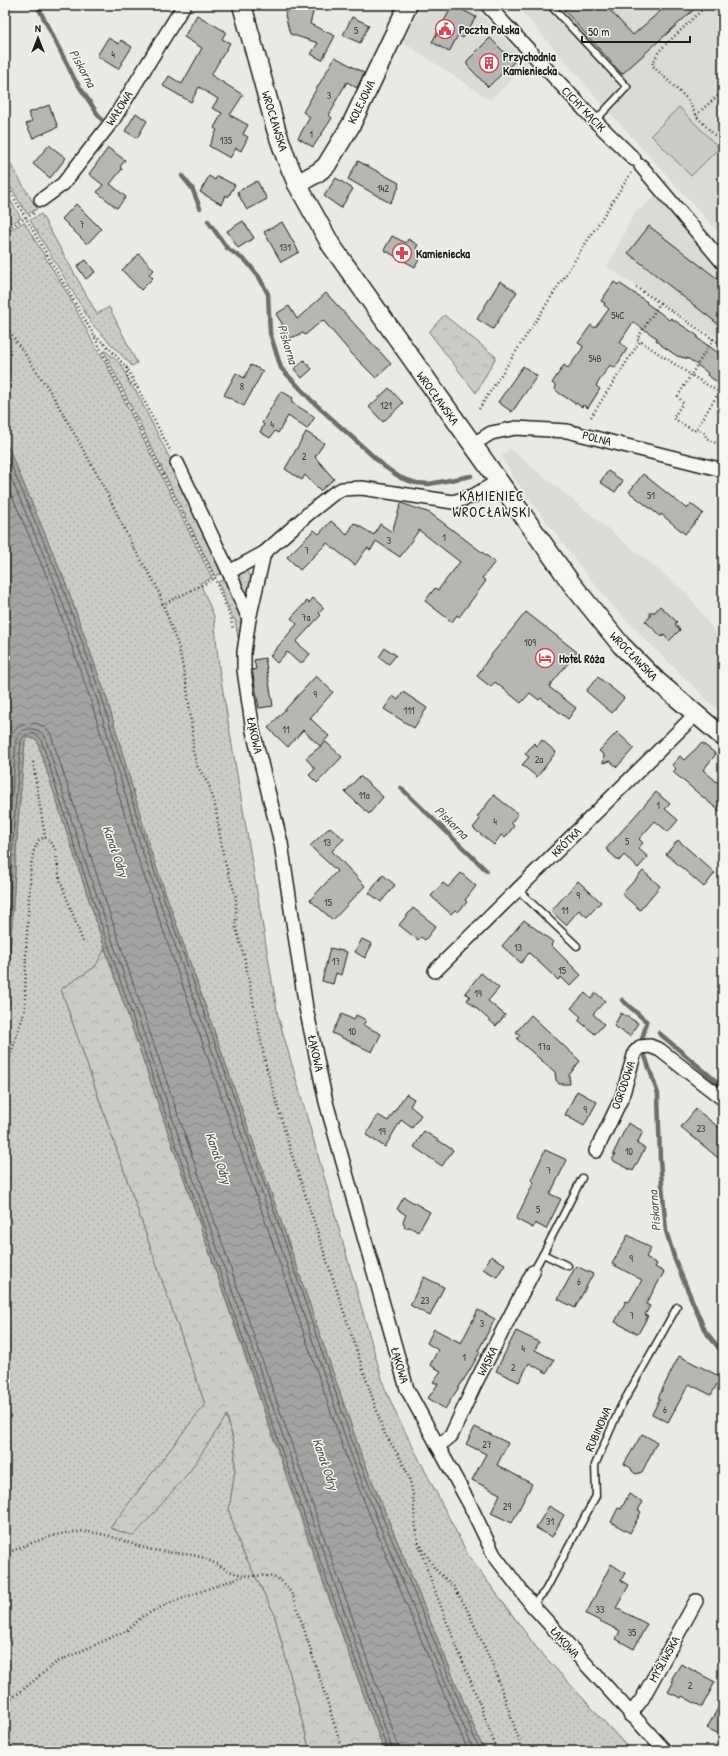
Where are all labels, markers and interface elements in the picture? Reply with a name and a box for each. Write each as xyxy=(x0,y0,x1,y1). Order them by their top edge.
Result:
north arrow xyxy=(18,18,58,58)
public building icon: Poczta Polska xyxy=(434,18,456,40)
scale bar xyxy=(582,18,690,44)
text: N xyxy=(35,21,41,35)
place label: Poczta Polska xyxy=(459,21,519,38)
text: 50 m xyxy=(588,23,609,40)
house number: 5 xyxy=(354,24,359,37)
water label: Piskorna xyxy=(65,46,102,92)
house number: 4 xyxy=(111,48,115,61)
place label: Przychodnia Kamieniecka xyxy=(503,48,557,79)
building icon: Przychodnia Kamieniecka xyxy=(478,52,500,74)
street label: KOLEJOWA xyxy=(343,77,379,127)
street label: CICHY KĄCIK xyxy=(558,82,611,136)
street label: WAŁOWA xyxy=(101,87,137,129)
street label: WROCŁAWSKA xyxy=(258,89,292,153)
house number: 3 xyxy=(327,89,332,102)
house number: 1 xyxy=(309,128,313,141)
house number: 135 xyxy=(220,134,233,147)
house number: 142 xyxy=(377,182,389,195)
house number: 7 xyxy=(80,218,85,231)
house number: 131 xyxy=(279,241,291,254)
pharmacy icon: Kamieniecka xyxy=(391,242,413,264)
place label: Kamieniecka xyxy=(416,245,470,262)
house number: 54C xyxy=(611,309,625,322)
water label: Piskorna xyxy=(273,322,303,368)
house number: 54B xyxy=(588,352,602,365)
street label: WROCŁAWSKA xyxy=(413,368,463,428)
house number: 8 xyxy=(240,380,244,393)
house number: 121 xyxy=(380,399,392,412)
house number: 4 xyxy=(270,418,274,431)
street label: POLNA xyxy=(581,426,613,450)
house number: 2 xyxy=(302,450,307,463)
district label: KAMIENIEC WROCŁAWSKI xyxy=(452,486,532,521)
house number: 51 xyxy=(647,489,655,502)
house number: 1 xyxy=(442,531,446,544)
house number: 3 xyxy=(387,534,392,547)
house number: 7 xyxy=(305,544,310,557)
house number: 7a xyxy=(302,611,311,624)
street label: WROCŁAWSKA xyxy=(606,628,662,684)
house number: 109 xyxy=(524,636,536,649)
hotel icon: Hotel Róża xyxy=(534,647,556,669)
place label: Hotel Róża xyxy=(559,650,605,667)
house number: 9 xyxy=(313,688,317,701)
house number: 111 xyxy=(404,704,415,717)
street label: ŁĄKOWA xyxy=(243,715,267,755)
house number: 11 xyxy=(282,723,290,736)
house number: 2a xyxy=(535,753,543,766)
house number: 11a xyxy=(358,789,370,802)
house number: 1 xyxy=(656,799,660,812)
water label: Piskorna xyxy=(431,801,474,844)
house number: 4 xyxy=(493,815,497,828)
water label: Kanał Odry xyxy=(99,823,134,881)
street label: KRÓTKA xyxy=(547,823,585,861)
house number: 5 xyxy=(625,835,630,848)
house number: 13 xyxy=(323,836,332,849)
house number: 9 xyxy=(576,889,580,902)
house number: 15 xyxy=(324,896,333,909)
house number: 11 xyxy=(561,904,569,917)
house number: 13 xyxy=(514,941,523,954)
house number: 17 xyxy=(332,955,340,968)
house number: 15 xyxy=(558,964,567,977)
house number: 19 xyxy=(474,987,482,1000)
house number: 10 xyxy=(348,1025,357,1038)
street label: ŁĄKOWA xyxy=(304,1033,328,1073)
house number: 17a xyxy=(538,1040,550,1053)
street label: OGRODOWA xyxy=(607,1058,639,1111)
house number: 9 xyxy=(583,1103,587,1116)
house number: 23 xyxy=(696,1122,706,1135)
house number: 19 xyxy=(378,1125,386,1138)
water label: Kanał Odry xyxy=(202,1130,237,1188)
house number: 10 xyxy=(625,1145,634,1158)
house number: 7 xyxy=(547,1164,552,1177)
water label: Piskorna xyxy=(643,1188,665,1232)
house number: 5 xyxy=(536,1203,541,1216)
house number: 9 xyxy=(629,1252,633,1265)
house number: 6 xyxy=(577,1275,581,1288)
house number: 23 xyxy=(420,1294,430,1307)
house number: 7 xyxy=(630,1309,635,1322)
house number: 3 xyxy=(480,1317,485,1330)
house number: 4 xyxy=(521,1342,525,1355)
street label: WĄSKA xyxy=(472,1343,502,1379)
street label: ŁĄKOWA xyxy=(387,1345,413,1385)
house number: 1 xyxy=(462,1351,466,1364)
house number: 2 xyxy=(511,1361,516,1374)
house number: 6 xyxy=(663,1403,667,1416)
street label: RUBINOWA xyxy=(581,1404,615,1454)
water label: Kanał Odry xyxy=(309,1436,344,1494)
house number: 27 xyxy=(482,1438,492,1451)
house number: 29 xyxy=(503,1500,512,1513)
house number: 31 xyxy=(546,1515,554,1528)
house number: 33 xyxy=(596,1603,605,1616)
street label: ŁĄKOWA xyxy=(546,1622,584,1662)
house number: 35 xyxy=(628,1626,637,1639)
street label: MYŚLIWSKA xyxy=(644,1633,684,1685)
house number: 2 xyxy=(688,1679,693,1692)

